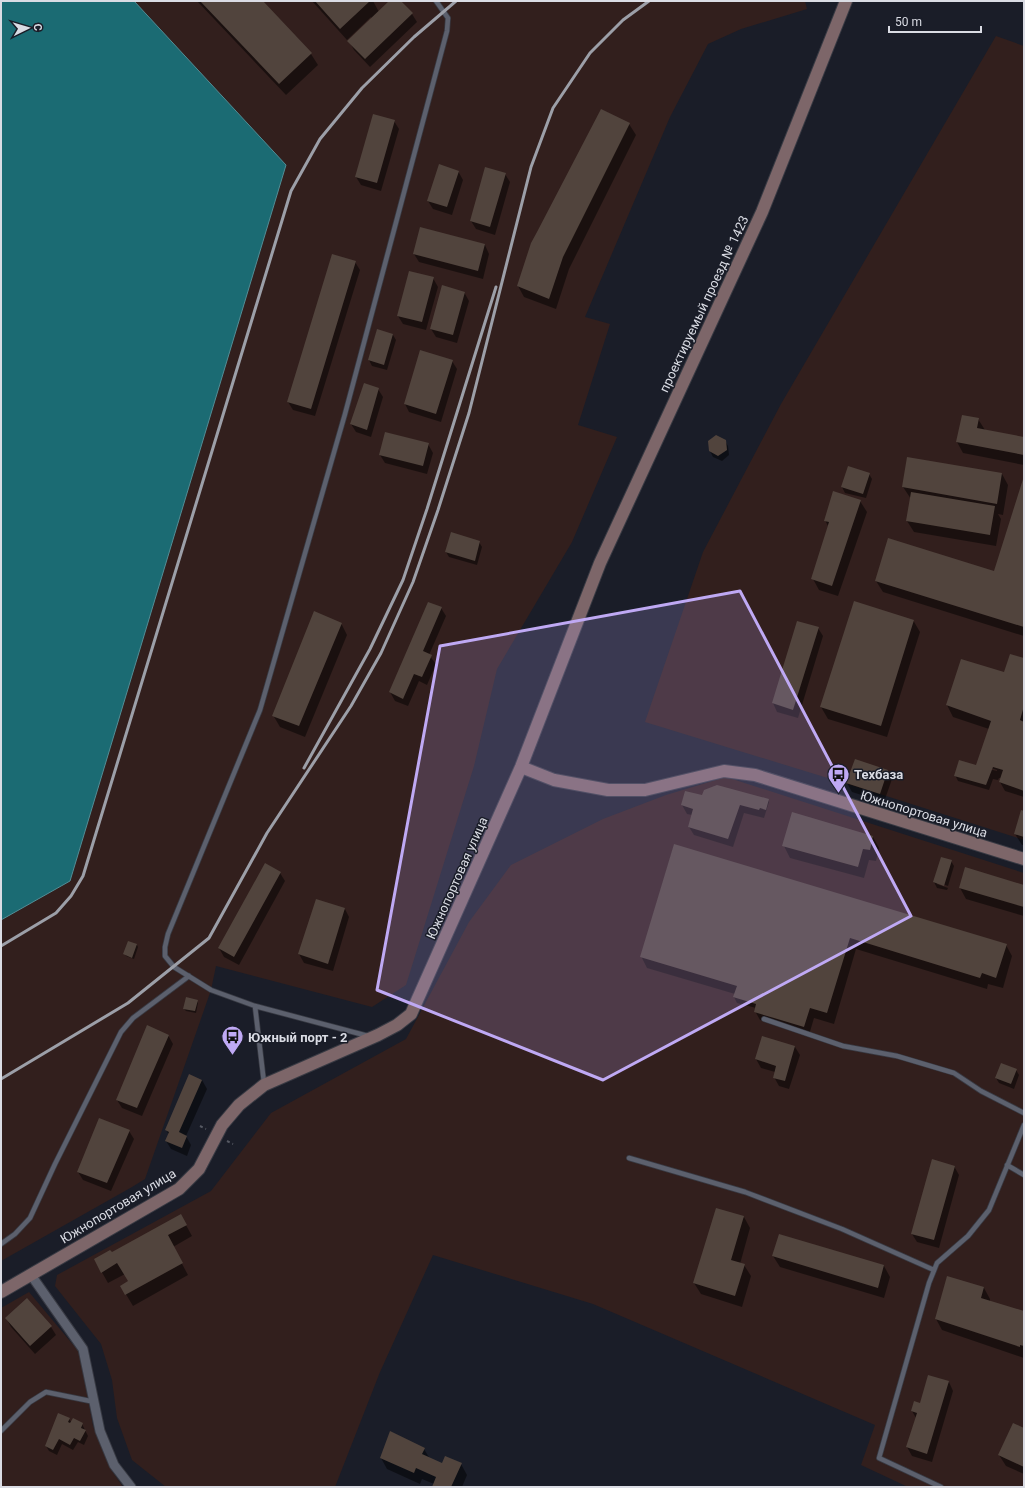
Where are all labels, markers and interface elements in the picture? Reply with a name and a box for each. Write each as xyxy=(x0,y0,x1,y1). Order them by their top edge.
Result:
north arrow xyxy=(8,8,48,48)
scale bar xyxy=(889,8,981,34)
text: 50 m xyxy=(895,15,922,29)
text: С xyxy=(31,23,44,31)
street label: проектируемый проезд № 1423 xyxy=(656,213,752,395)
bus stop icon: Техбаза xyxy=(826,761,852,794)
place label: Техбаза xyxy=(854,767,903,782)
street label: Южнопортовая улица xyxy=(859,788,989,840)
street label: Южнопортовая улица xyxy=(423,815,491,941)
bus stop icon: Южный порт - 2 xyxy=(219,1024,245,1057)
place label: Южный порт - 2 xyxy=(248,1030,348,1045)
street label: Южнопортовая улица xyxy=(57,1166,179,1246)

